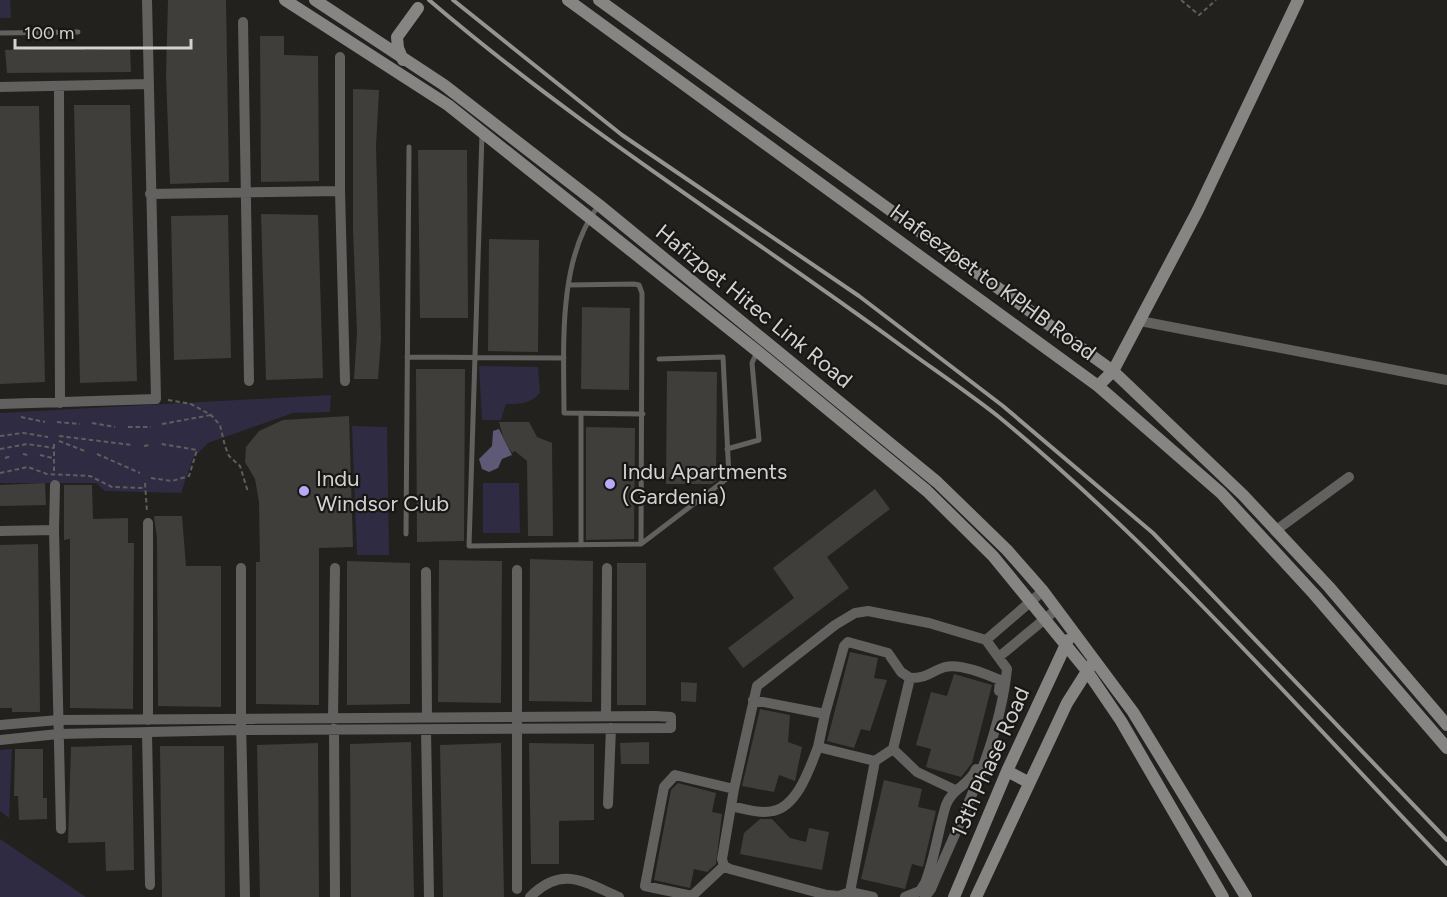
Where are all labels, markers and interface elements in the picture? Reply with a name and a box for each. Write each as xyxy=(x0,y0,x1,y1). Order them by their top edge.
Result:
scale bar xyxy=(15,12,190,50)
text: 100 m xyxy=(24,22,74,44)
street label: Hafeezpet to KPHB Road xyxy=(885,198,1101,366)
street label: Hafizpet Hitec Link Road xyxy=(650,218,858,394)
place label: Indu Apartments (Gardenia) xyxy=(622,458,787,510)
place label: Indu Windsor Club xyxy=(316,465,449,517)
marker: Indu Apartments (Gardenia) xyxy=(603,477,617,491)
marker: Indu Windsor Club xyxy=(297,484,311,498)
street label: 13th Phase Road xyxy=(945,683,1035,841)

